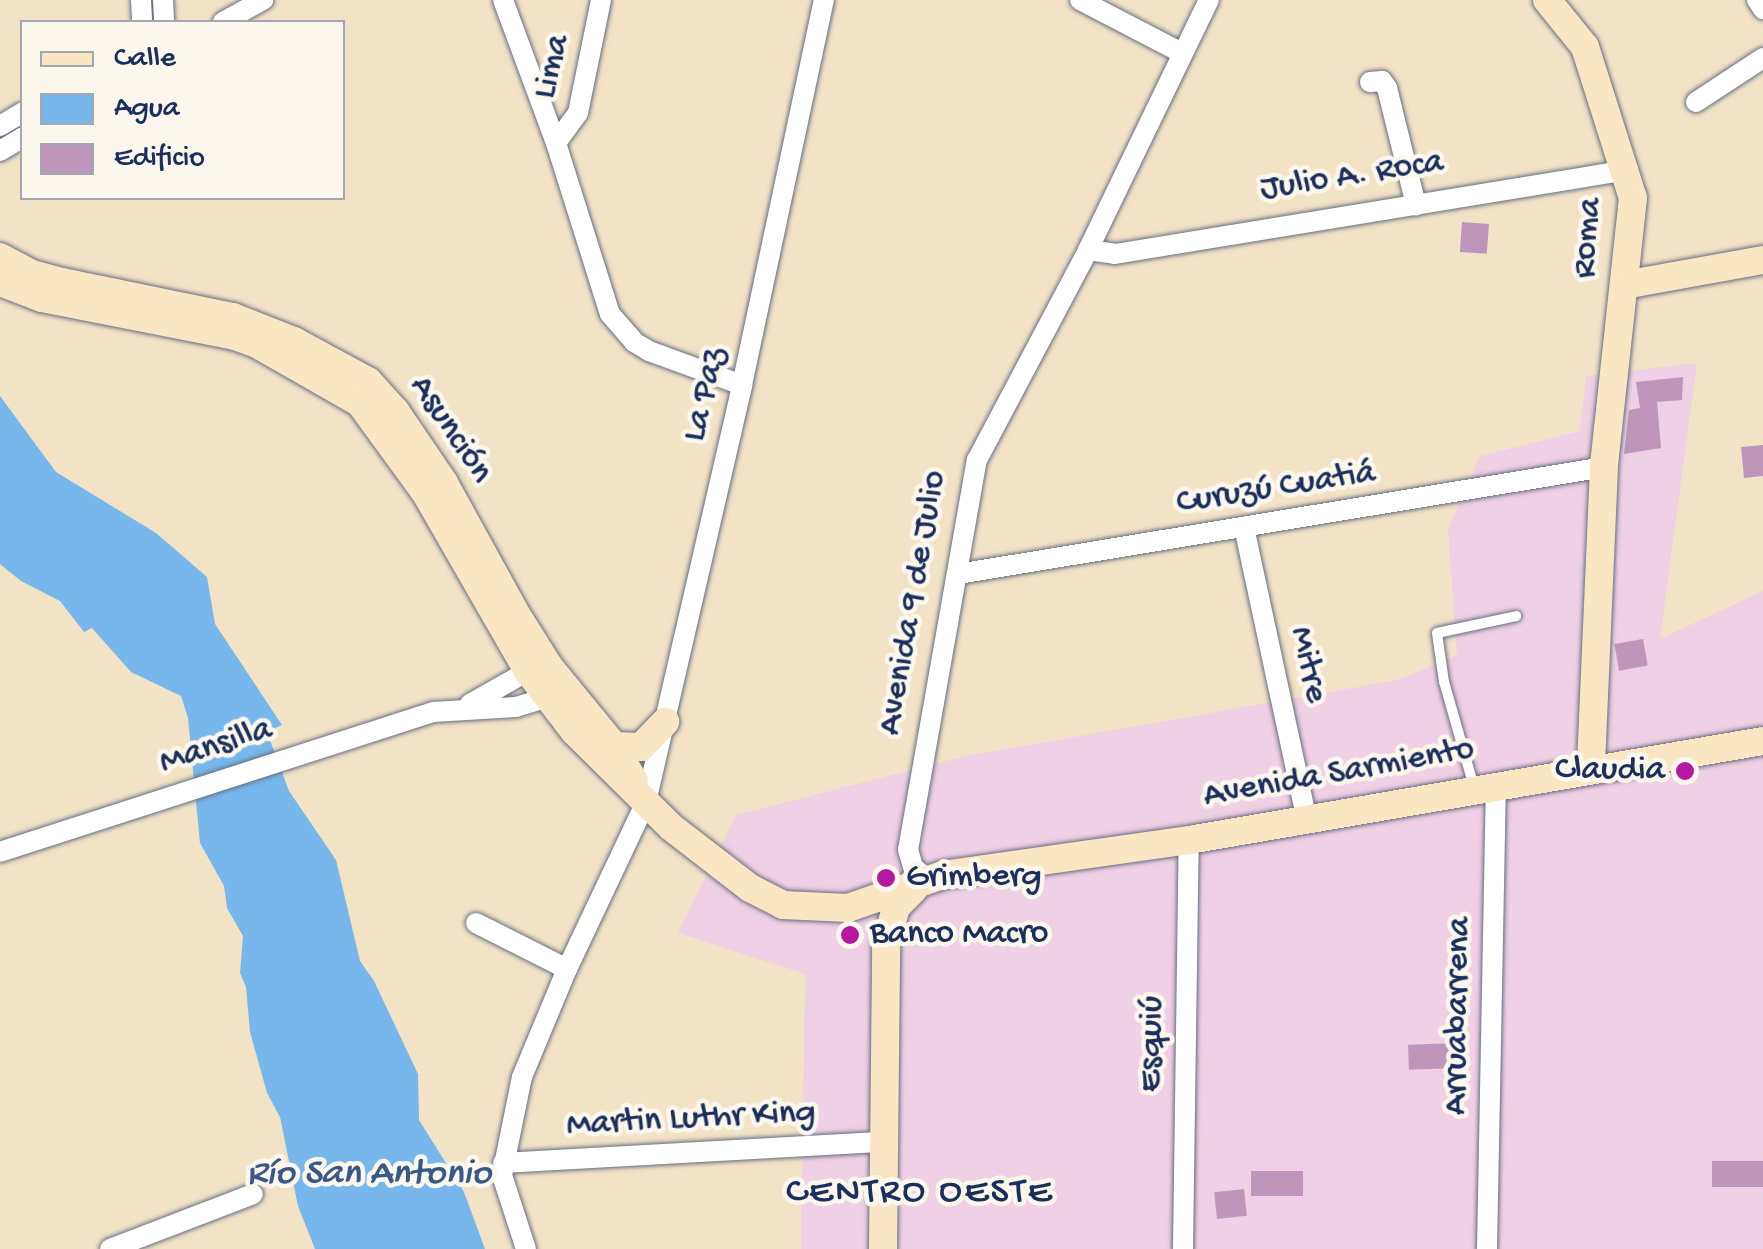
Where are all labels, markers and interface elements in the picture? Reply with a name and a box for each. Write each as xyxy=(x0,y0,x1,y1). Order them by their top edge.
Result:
legend xyxy=(20,20,345,200)
street label: Lima xyxy=(525,31,581,103)
text: Calle xyxy=(114,42,176,77)
text: Agua xyxy=(114,92,180,127)
text: Edificio xyxy=(114,142,205,177)
street label: Julio A. Roca xyxy=(1258,142,1446,212)
street label: Roma xyxy=(1565,196,1613,280)
street label: La Paz xyxy=(675,344,737,446)
street label: Asunción xyxy=(399,368,501,492)
street label: Curuzú Cuatiá xyxy=(1174,453,1378,525)
street label: Avenida 9 de Julio xyxy=(870,468,958,738)
street label: Mitre xyxy=(1278,623,1336,707)
street label: Mansilla xyxy=(155,709,277,785)
street label: Avenida Sarmiento xyxy=(1200,730,1478,818)
place label: Claudia xyxy=(1555,750,1665,792)
marker: Claudia xyxy=(1674,760,1696,782)
place label: Grimberg xyxy=(906,857,1042,899)
marker: Grimberg xyxy=(875,867,897,889)
place label: Banco Macro xyxy=(870,914,1048,956)
street label: Arruabarrena xyxy=(1436,917,1482,1115)
marker: Banco Macro xyxy=(839,924,861,946)
street label: Esquiú xyxy=(1131,996,1175,1092)
street label: Martin Luthr King xyxy=(565,1093,817,1147)
water label: Río San Antonio xyxy=(247,1153,491,1199)
district label: CENTRO OESTE xyxy=(786,1171,1054,1217)

